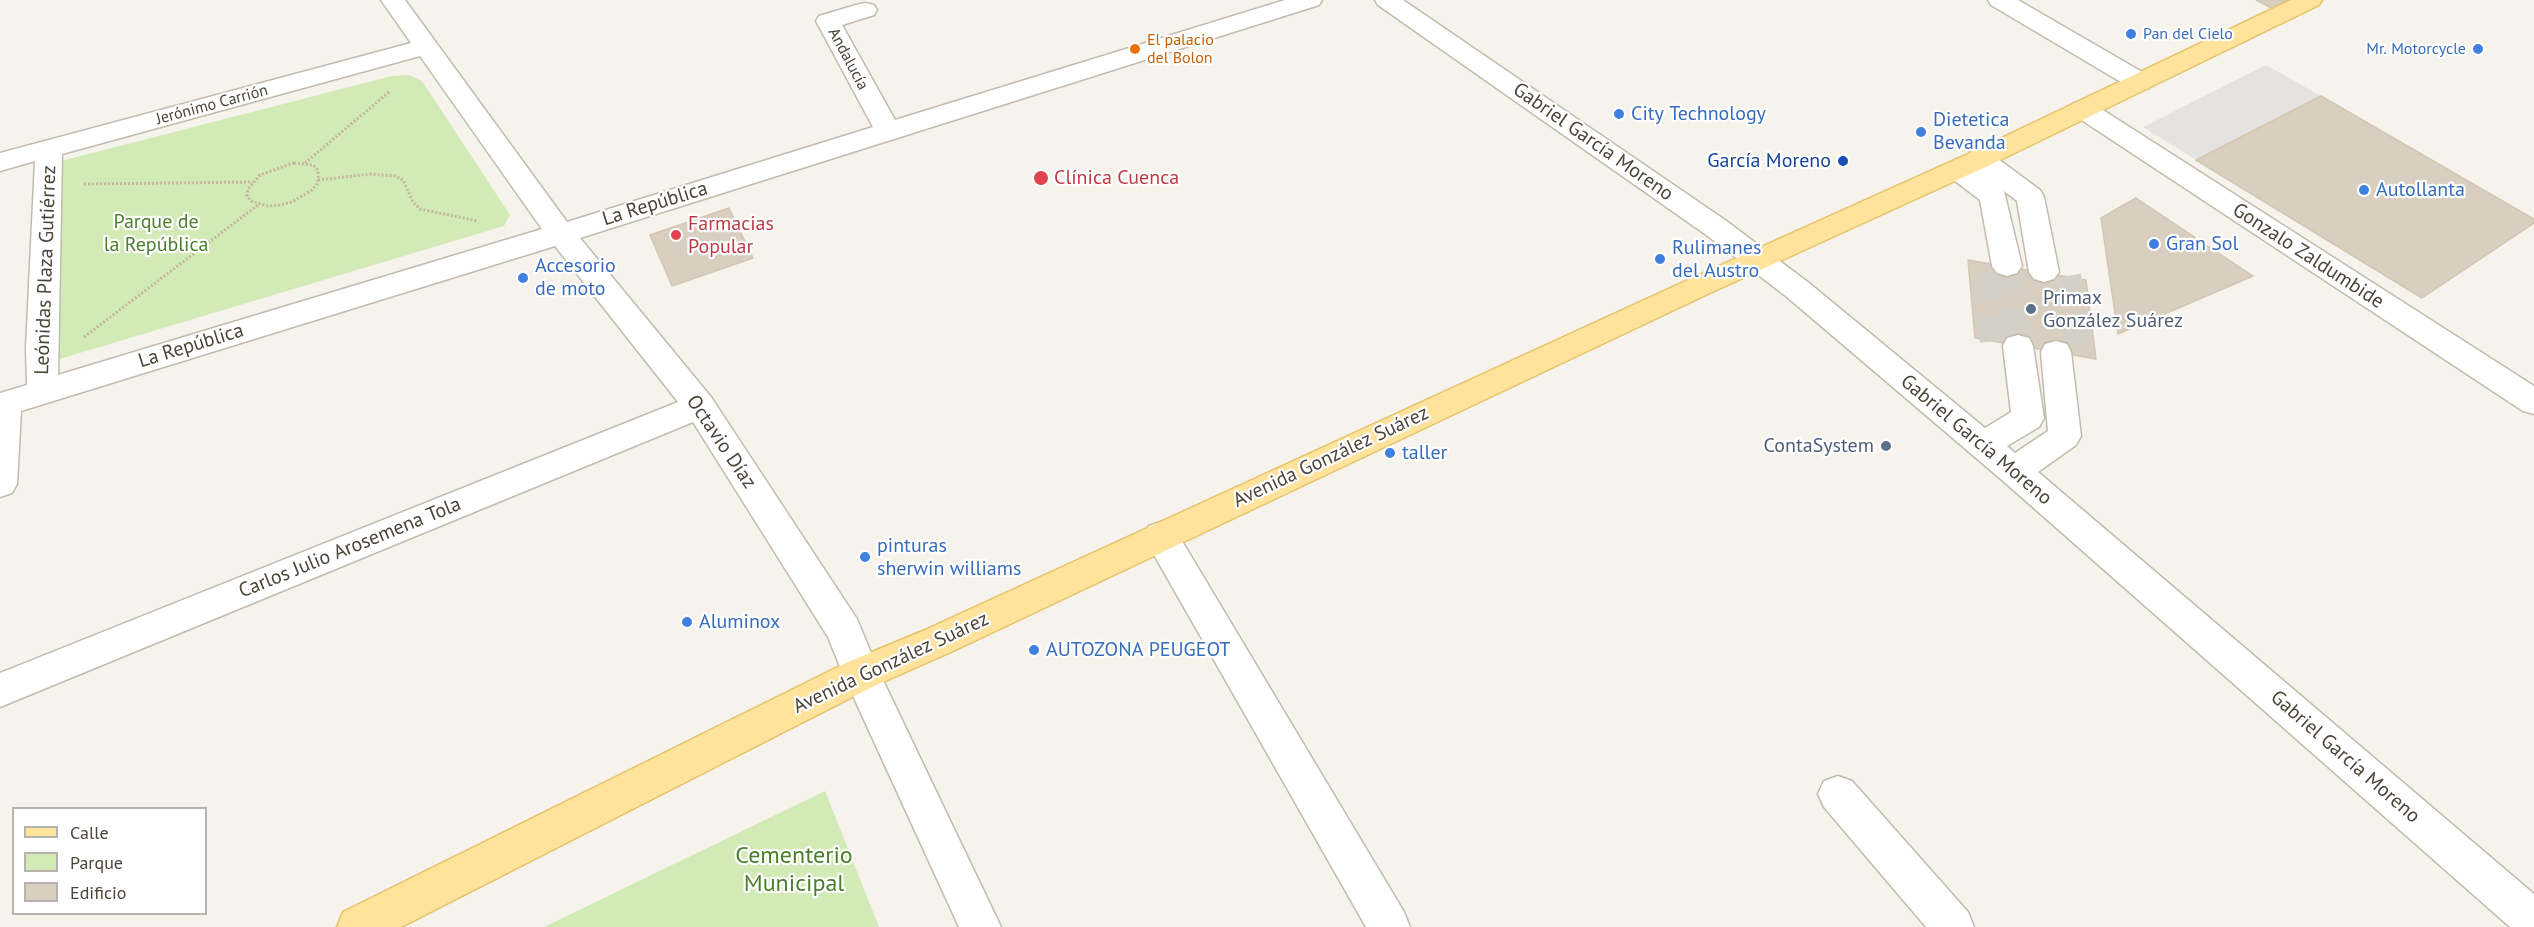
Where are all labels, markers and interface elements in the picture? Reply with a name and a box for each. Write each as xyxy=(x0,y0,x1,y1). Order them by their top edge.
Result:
place label: Pan del Cielo xyxy=(2143,24,2233,44)
street label: Andalucía xyxy=(824,25,872,93)
marker: Pan del Cielo xyxy=(2124,27,2138,41)
place label: El palacio del Bolon xyxy=(1147,30,1214,68)
place label: Mr. Motorcycle xyxy=(2366,39,2466,59)
marker: El palacio del Bolon xyxy=(1128,42,1142,56)
marker: Mr. Motorcycle xyxy=(2471,42,2485,56)
street label: Gabriel García Moreno xyxy=(1508,78,1678,206)
street label: Jerónimo Carrión xyxy=(154,81,270,129)
place label: City Technology xyxy=(1631,102,1766,126)
marker: City Technology xyxy=(1612,107,1626,121)
place label: Dietetica Bevanda xyxy=(1933,108,2009,155)
marker: Dietetica Bevanda xyxy=(1914,125,1928,139)
place label: García Moreno xyxy=(1707,149,1831,173)
marker: García Moreno xyxy=(1836,154,1850,168)
street label: Leónidas Plaza Gutiérrez xyxy=(30,165,62,375)
place label: Clínica Cuenca xyxy=(1054,166,1179,190)
marker: Clínica Cuenca xyxy=(1032,169,1050,187)
street label: La República xyxy=(599,177,711,231)
place label: Autollanta xyxy=(2376,178,2465,202)
marker: Autollanta xyxy=(2357,183,2371,197)
street label: Gonzalo Zaldumbide xyxy=(2228,198,2388,314)
park label: Parque de la República xyxy=(104,210,208,257)
place label: Farmacias Popular xyxy=(688,212,774,259)
marker: Farmacias Popular xyxy=(669,228,683,242)
place label: Gran Sol xyxy=(2166,232,2238,256)
place label: Rulimanes del Austro xyxy=(1672,236,1761,283)
marker: Gran Sol xyxy=(2147,237,2161,251)
marker: Rulimanes del Austro xyxy=(1653,252,1667,266)
place label: Accesorio de moto xyxy=(535,254,616,301)
marker: Accesorio de moto xyxy=(516,271,530,285)
place label: Primax González Suárez xyxy=(2043,286,2183,333)
marker: Primax González Suárez xyxy=(2024,302,2038,316)
street label: La República xyxy=(135,319,247,373)
street label: Gabriel García Moreno xyxy=(1895,370,2057,510)
street label: Octavio Díaz xyxy=(681,391,761,493)
street label: Avenida González Suárez xyxy=(1230,401,1432,513)
place label: ContaSystem xyxy=(1764,434,1874,458)
marker: ContaSystem xyxy=(1879,439,1893,453)
place label: taller xyxy=(1402,441,1447,465)
marker: taller xyxy=(1383,446,1397,460)
street label: Carlos Julio Arosemena Tola xyxy=(235,492,465,604)
place label: pinturas sherwin williams xyxy=(877,534,1021,581)
marker: pinturas sherwin williams xyxy=(858,550,872,564)
street label: Avenida González Suárez xyxy=(790,607,992,719)
place label: Aluminox xyxy=(699,610,780,634)
marker: Aluminox xyxy=(680,615,694,629)
place label: AUTOZONA PEUGEOT xyxy=(1046,638,1230,662)
marker: AUTOZONA PEUGEOT xyxy=(1027,643,1041,657)
street label: Gabriel García Moreno xyxy=(2265,686,2425,828)
legend xyxy=(12,807,207,915)
text: Calle xyxy=(70,821,109,844)
park label: Cementerio Municipal xyxy=(735,842,853,898)
text: Parque xyxy=(70,851,123,874)
text: Edificio xyxy=(70,881,126,904)

